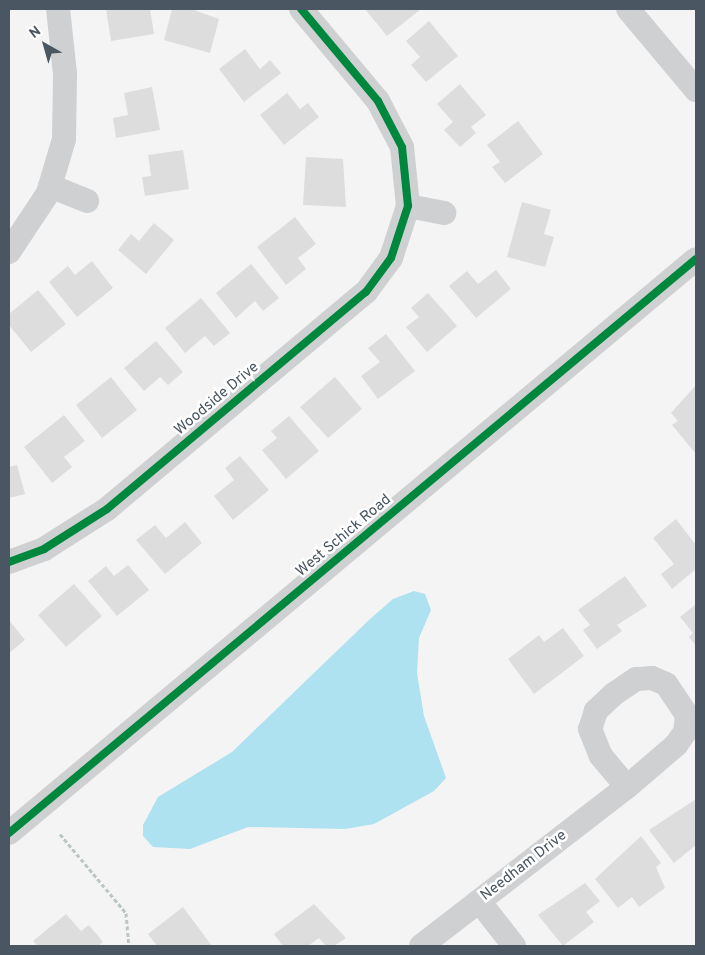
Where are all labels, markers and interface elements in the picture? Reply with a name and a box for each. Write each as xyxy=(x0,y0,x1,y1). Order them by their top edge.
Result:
north arrow xyxy=(20,20,70,70)
text: N xyxy=(26,23,45,43)
street label: Woodside Drive xyxy=(171,359,263,439)
street label: West Schick Road xyxy=(293,491,395,581)
street label: Needham Drive xyxy=(477,827,571,905)

